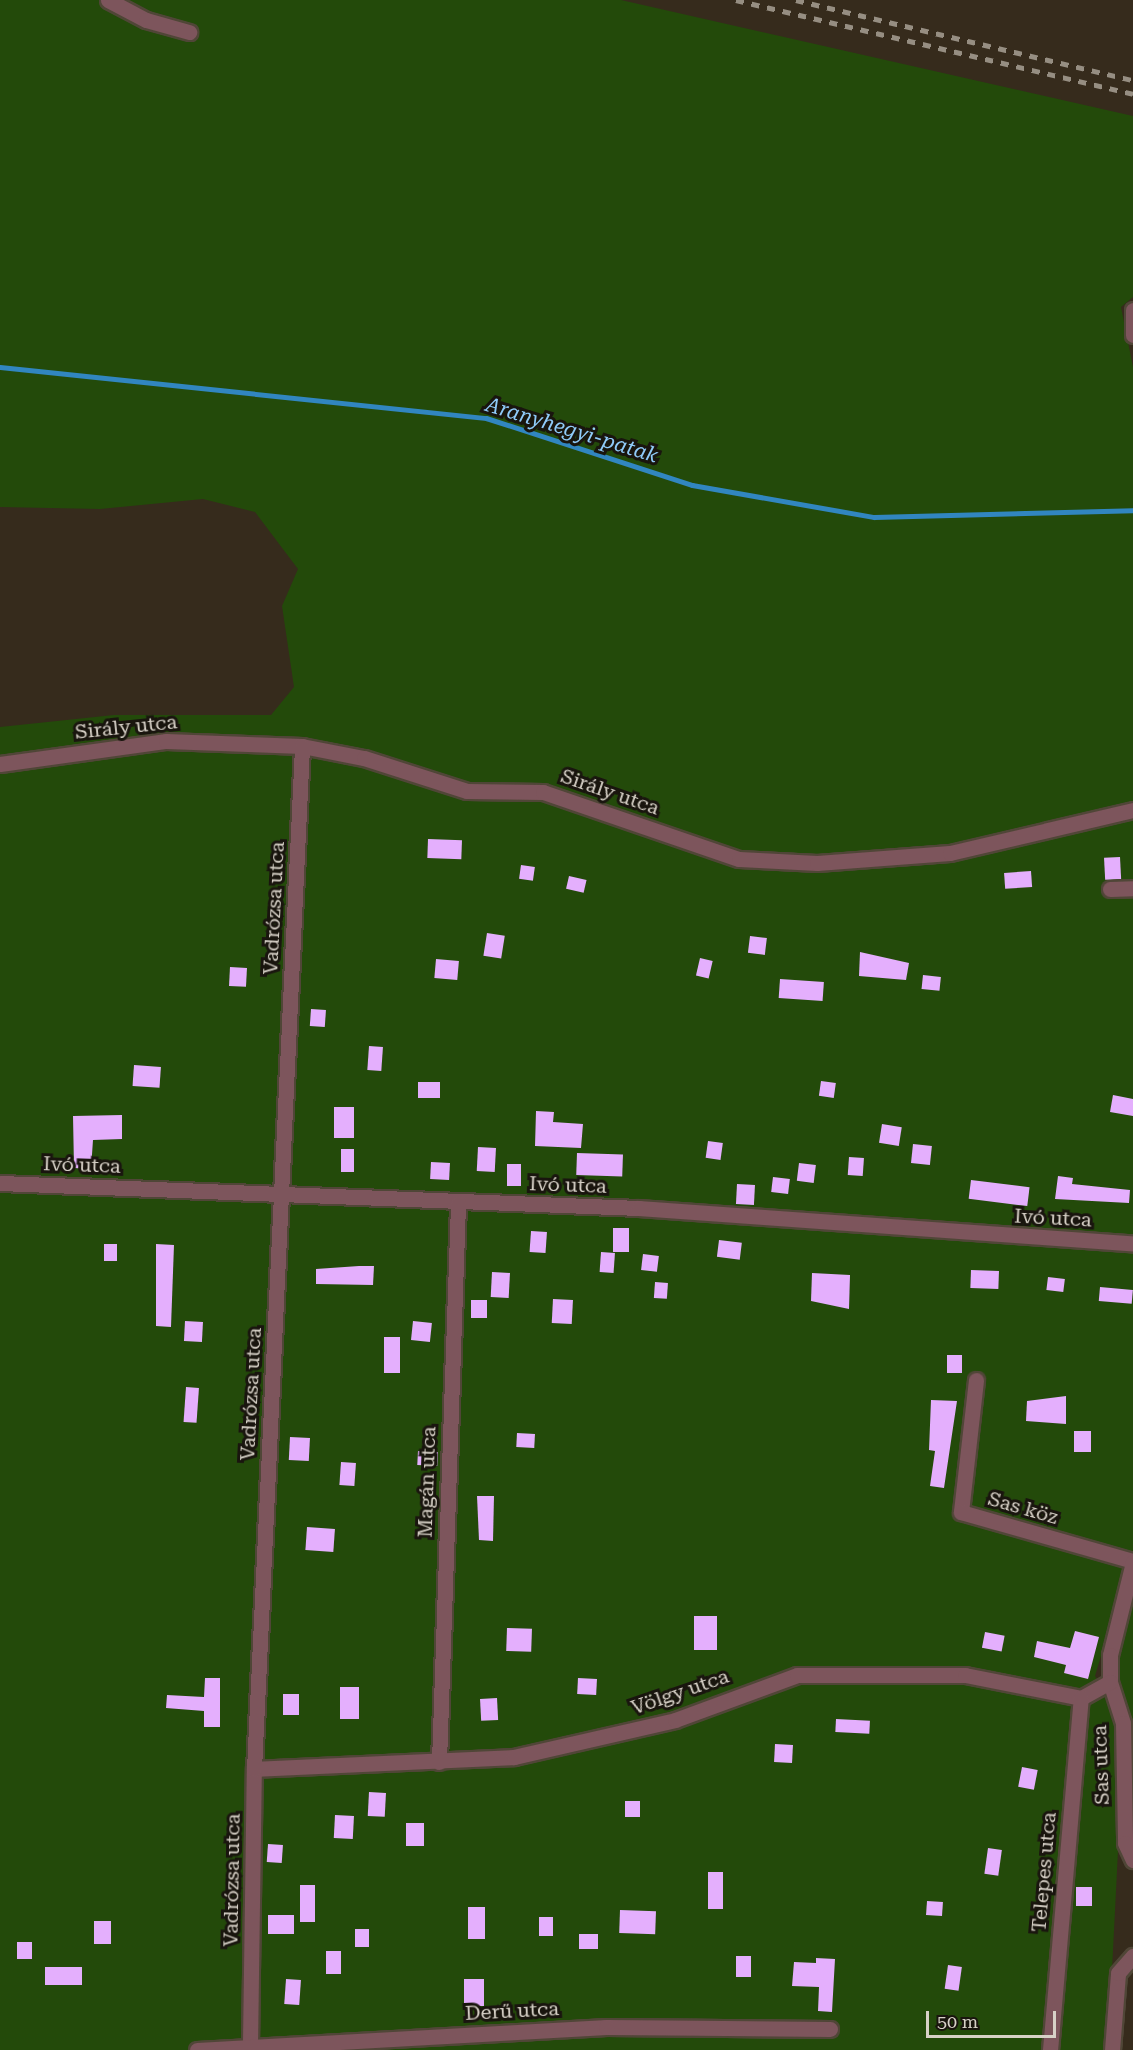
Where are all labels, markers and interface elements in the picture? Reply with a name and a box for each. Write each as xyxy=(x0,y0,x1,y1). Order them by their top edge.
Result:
water label: Aranyhegyi-patak xyxy=(483,392,661,468)
street label: Sirály utca xyxy=(74,710,178,744)
street label: Sirály utca xyxy=(558,764,662,820)
street label: Vadrózsa utca xyxy=(259,841,289,975)
street label: Ivó utca xyxy=(43,1152,121,1178)
street label: Ivó utca xyxy=(529,1172,607,1198)
street label: Ivó utca xyxy=(1014,1204,1092,1232)
street label: Vadrózsa utca xyxy=(236,1327,266,1461)
street label: Magán utca xyxy=(413,1426,441,1538)
street label: Sas köz xyxy=(985,1487,1061,1529)
street label: Völgy utca xyxy=(628,1664,732,1720)
street label: Sas utca xyxy=(1088,1725,1114,1805)
street label: Telepes utca xyxy=(1027,1811,1061,1933)
street label: Vadrózsa utca xyxy=(219,1813,245,1947)
street label: Derű utca xyxy=(464,1997,560,2025)
scale bar xyxy=(929,1999,1060,2037)
text: 50 m xyxy=(937,2011,978,2032)

